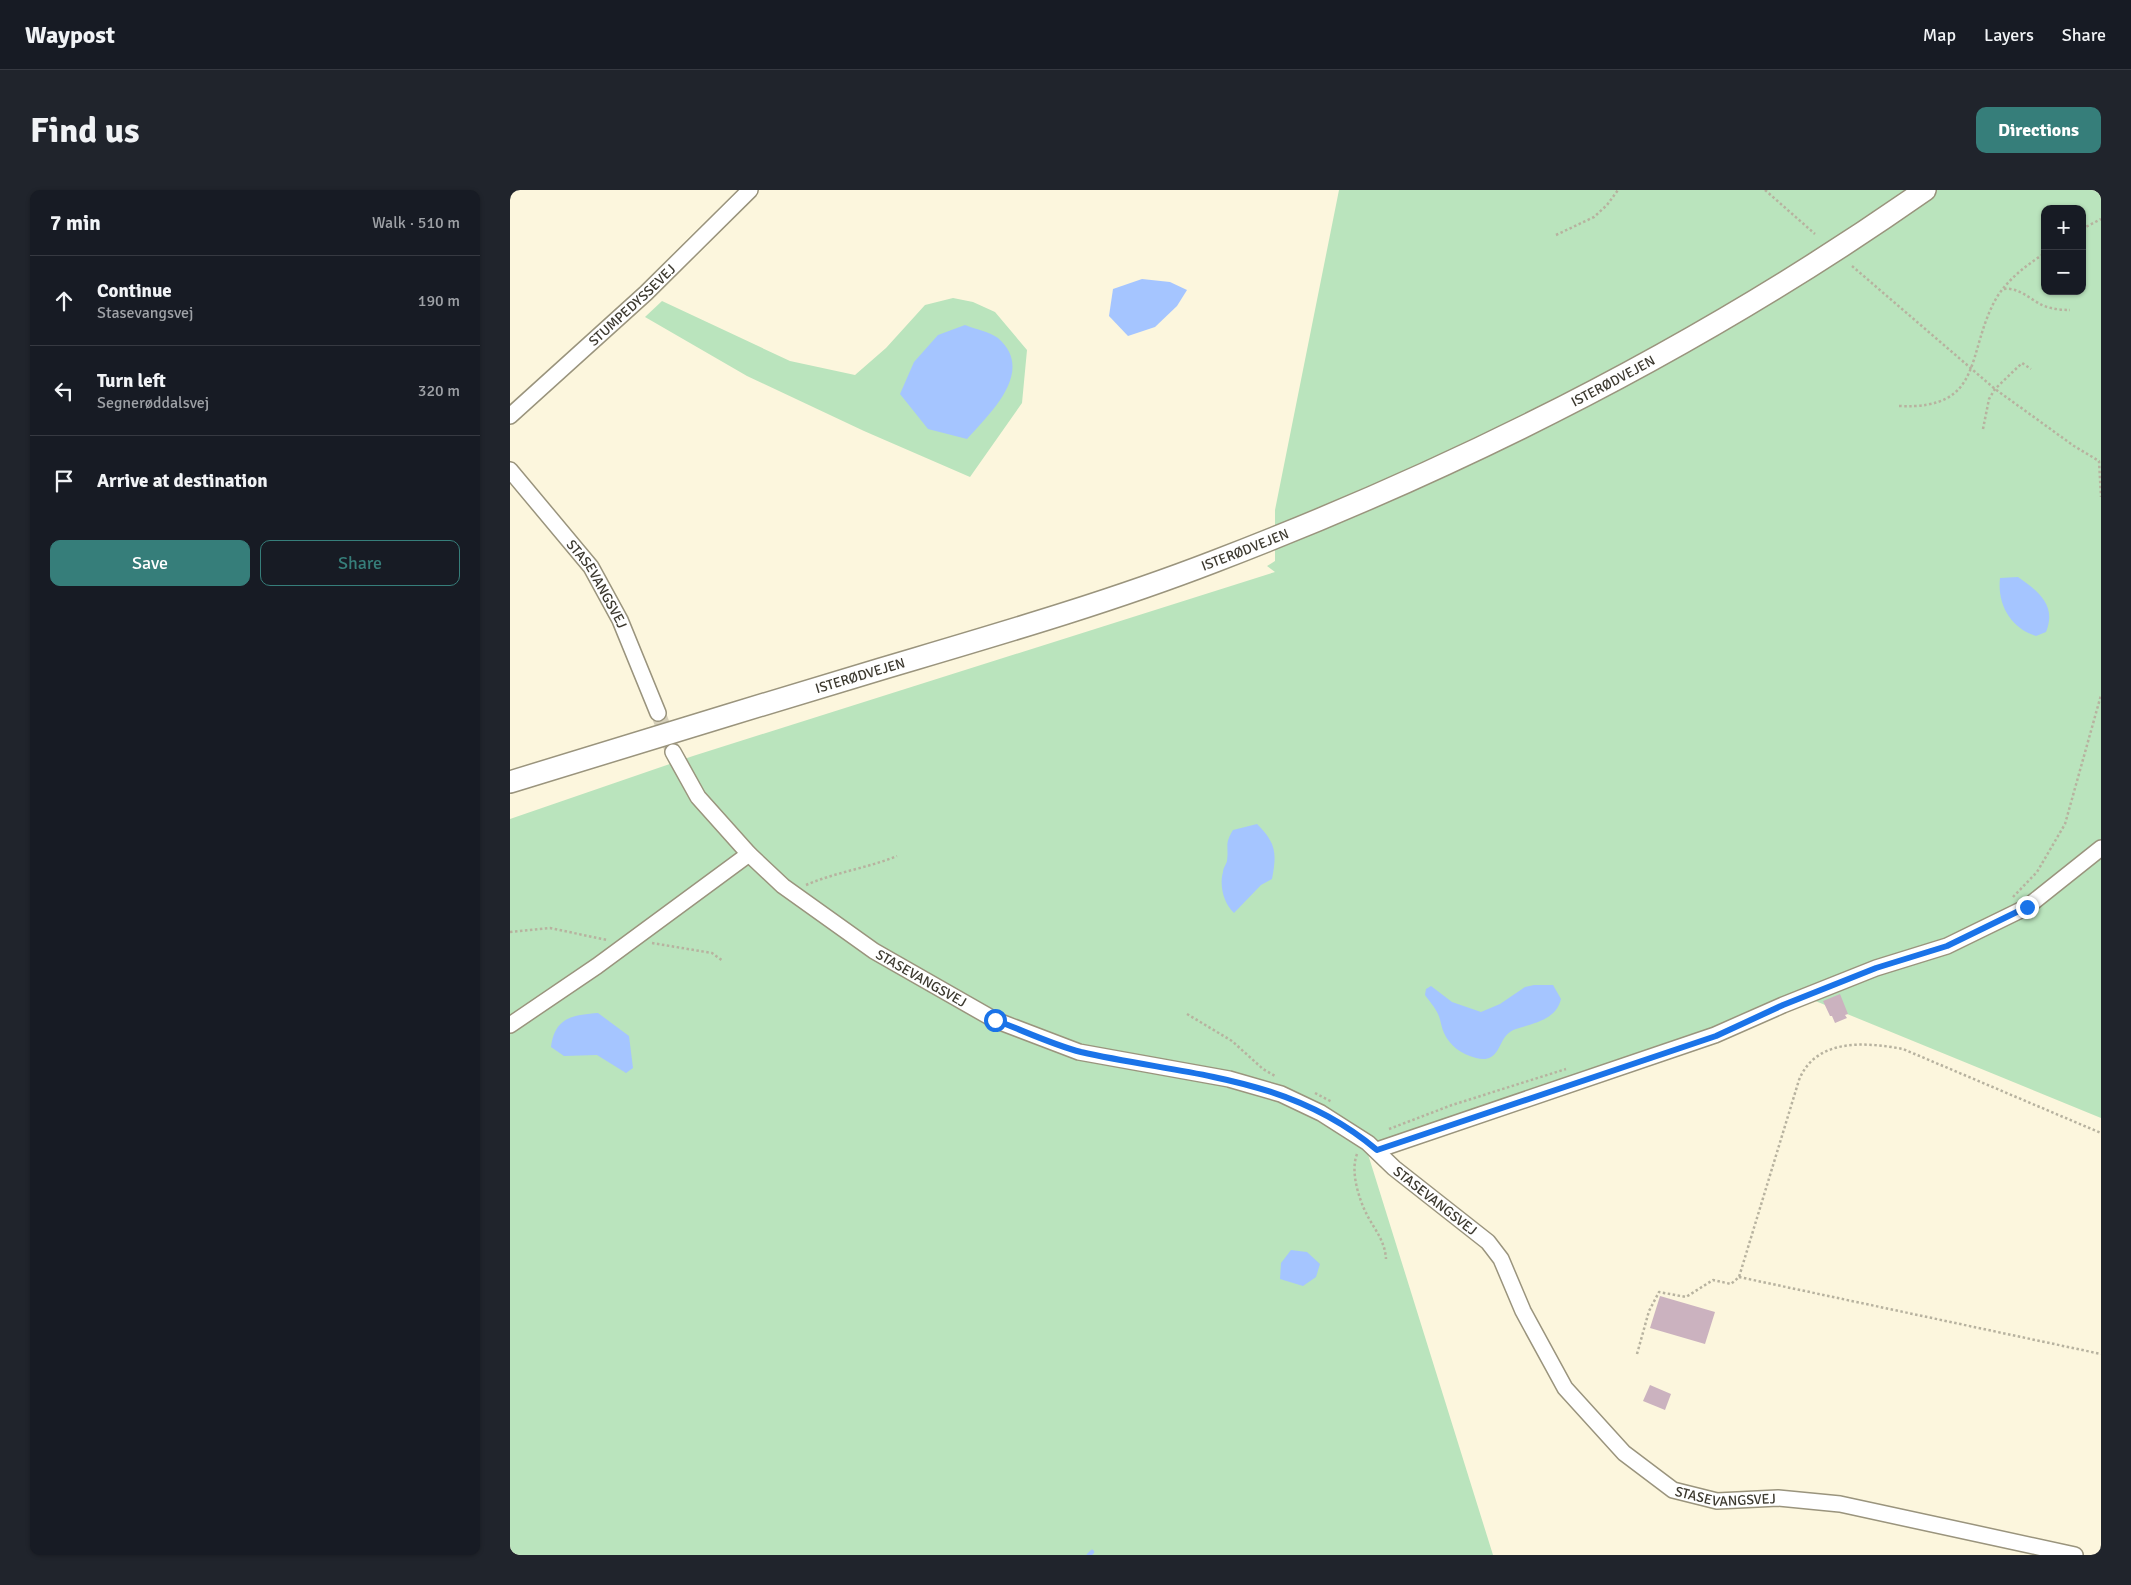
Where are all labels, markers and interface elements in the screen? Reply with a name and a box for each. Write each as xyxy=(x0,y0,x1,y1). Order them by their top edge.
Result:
text: Waypost xyxy=(25,20,115,50)
text: Map xyxy=(1923,24,1956,46)
text: Layers xyxy=(1984,24,2034,46)
text: Share xyxy=(2062,24,2106,46)
button: Directions xyxy=(1976,107,2101,153)
text: Find us xyxy=(30,109,140,152)
map controls xyxy=(2041,205,2086,295)
button: + xyxy=(2041,205,2086,250)
text: 7 min xyxy=(50,210,101,236)
text: Walk · 510 m xyxy=(372,213,460,233)
button: − xyxy=(2041,250,2086,295)
street label: STUMPEDYSSEVEJ xyxy=(585,261,679,350)
text: Continue xyxy=(97,279,172,303)
icon: ahead xyxy=(50,287,78,315)
text: 190 m xyxy=(418,291,460,311)
text: Stasevangsvej xyxy=(97,303,193,323)
street label: ISTERØDVEJEN xyxy=(1568,352,1658,410)
text: Turn left xyxy=(97,369,166,393)
icon: left xyxy=(50,377,78,405)
text: 320 m xyxy=(418,381,460,401)
text: Segnerøddalsvej xyxy=(97,393,209,413)
icon: arrive xyxy=(50,467,78,495)
text: Arrive at destination xyxy=(97,469,268,493)
street label: ISTERØDVEJEN xyxy=(1199,525,1291,575)
street label: STASEVANGSVEJ xyxy=(563,536,630,631)
button: Save xyxy=(50,540,250,586)
button: Share xyxy=(260,540,460,586)
street label: ISTERØDVEJEN xyxy=(813,654,907,697)
route end xyxy=(2016,896,2039,919)
street label: STASEVANGSVEJ xyxy=(873,946,970,1011)
route start xyxy=(984,1009,1007,1032)
street label: STASEVANGSVEJ xyxy=(1390,1163,1480,1239)
street label: STASEVANGSVEJ xyxy=(1673,1483,1776,1510)

